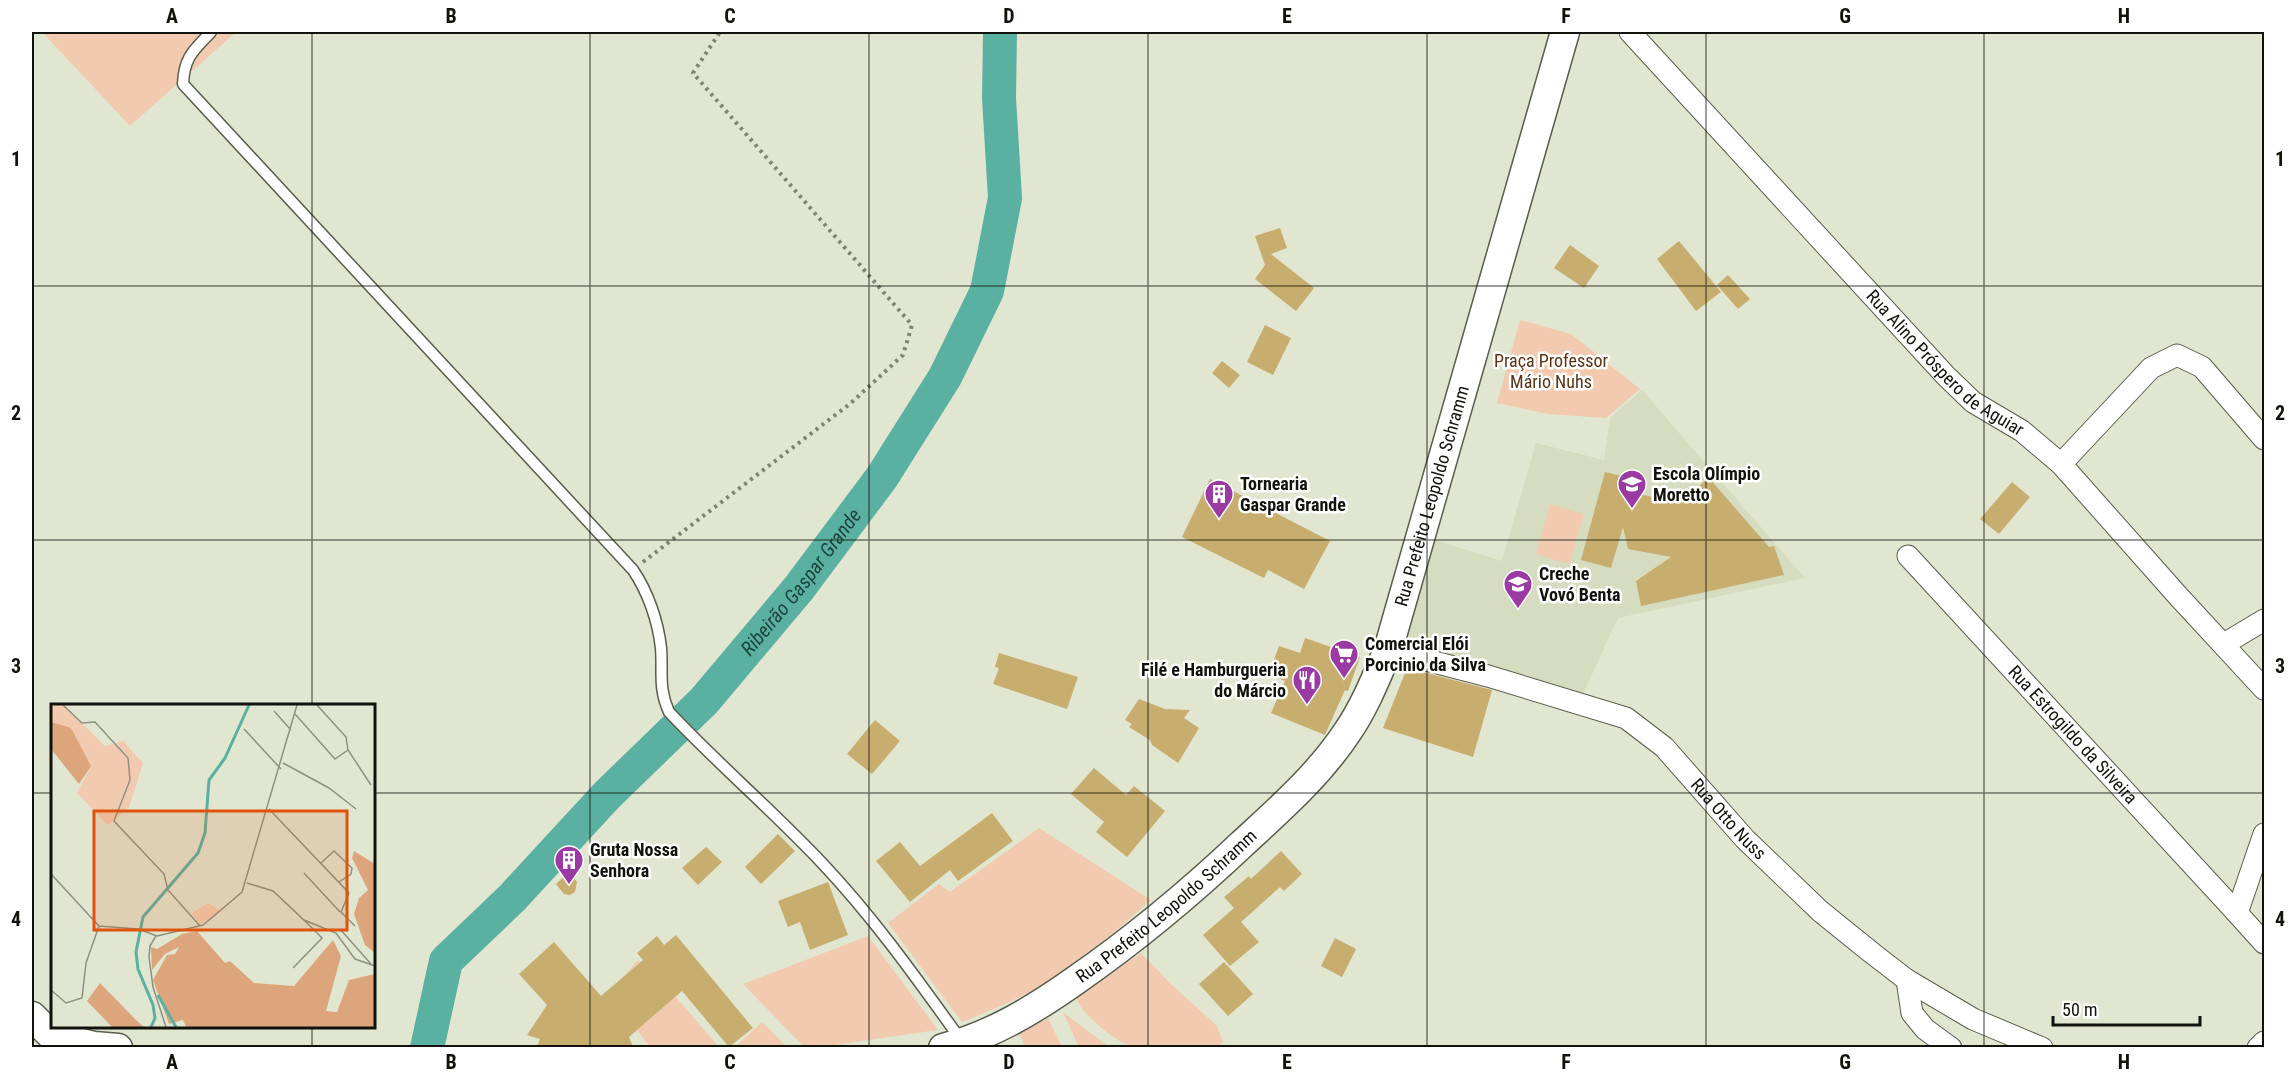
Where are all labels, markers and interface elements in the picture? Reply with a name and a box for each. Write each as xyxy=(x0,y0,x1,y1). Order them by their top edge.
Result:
text: A xyxy=(166,4,178,28)
text: B xyxy=(445,4,457,28)
text: C xyxy=(724,4,736,28)
text: D xyxy=(1003,4,1015,28)
text: E xyxy=(1282,4,1292,28)
text: F xyxy=(1561,4,1571,28)
text: G xyxy=(1839,4,1851,28)
text: H xyxy=(2118,4,2130,28)
text: 1 xyxy=(11,147,21,171)
text: 1 xyxy=(2275,147,2285,171)
street label: Rua Alino Próspero de Aguiar xyxy=(1862,285,2028,440)
park label: Praça Professor Mário Nuhs xyxy=(1494,350,1609,392)
street label: Rua Prefeito Leopoldo Schramm xyxy=(1390,383,1473,609)
text: 2 xyxy=(11,401,21,425)
text: 2 xyxy=(2275,401,2285,425)
place label: Escola Olímpio Moretto xyxy=(1653,463,1760,505)
school or university icon: Escola Olímpio Moretto xyxy=(1616,468,1648,510)
place label: Tornearia Gaspar Grande xyxy=(1240,473,1346,515)
building icon: Tornearia Gaspar Grande xyxy=(1203,478,1235,520)
water label: Ribeirão Gaspar Grande xyxy=(736,504,866,660)
place label: Creche Vovó Benta xyxy=(1539,563,1620,605)
school or university icon: Creche Vovó Benta xyxy=(1502,568,1534,610)
place label: Comercial Elói Porcinio da Silva xyxy=(1365,633,1486,675)
supermarket icon: Comercial Elói Porcinio da Silva xyxy=(1328,638,1360,680)
text: 3 xyxy=(11,654,21,678)
text: 3 xyxy=(2275,654,2285,678)
place label: Filé e Hamburgueria do Márcio xyxy=(1141,659,1286,701)
street label: Rua Estrogildo da Silveira xyxy=(2004,661,2142,808)
restaurant icon: Filé e Hamburgueria do Márcio xyxy=(1291,664,1323,706)
inset map xyxy=(51,704,375,1028)
street label: Rua Otto Nuss xyxy=(1687,774,1771,864)
street label: Rua Prefeito Leopoldo Schramm xyxy=(1072,825,1261,987)
place label: Gruta Nossa Senhora xyxy=(590,839,678,881)
building icon: Gruta Nossa Senhora xyxy=(553,844,585,886)
text: 4 xyxy=(11,907,21,931)
text: 4 xyxy=(2275,907,2285,931)
scale bar xyxy=(2053,989,2200,1027)
text: 50 m xyxy=(2062,999,2097,1020)
text: A xyxy=(166,1050,178,1074)
text: B xyxy=(445,1050,457,1074)
text: C xyxy=(724,1050,736,1074)
text: D xyxy=(1003,1050,1015,1074)
text: E xyxy=(1282,1050,1292,1074)
text: F xyxy=(1561,1050,1571,1074)
text: G xyxy=(1839,1050,1851,1074)
text: H xyxy=(2118,1050,2130,1074)

